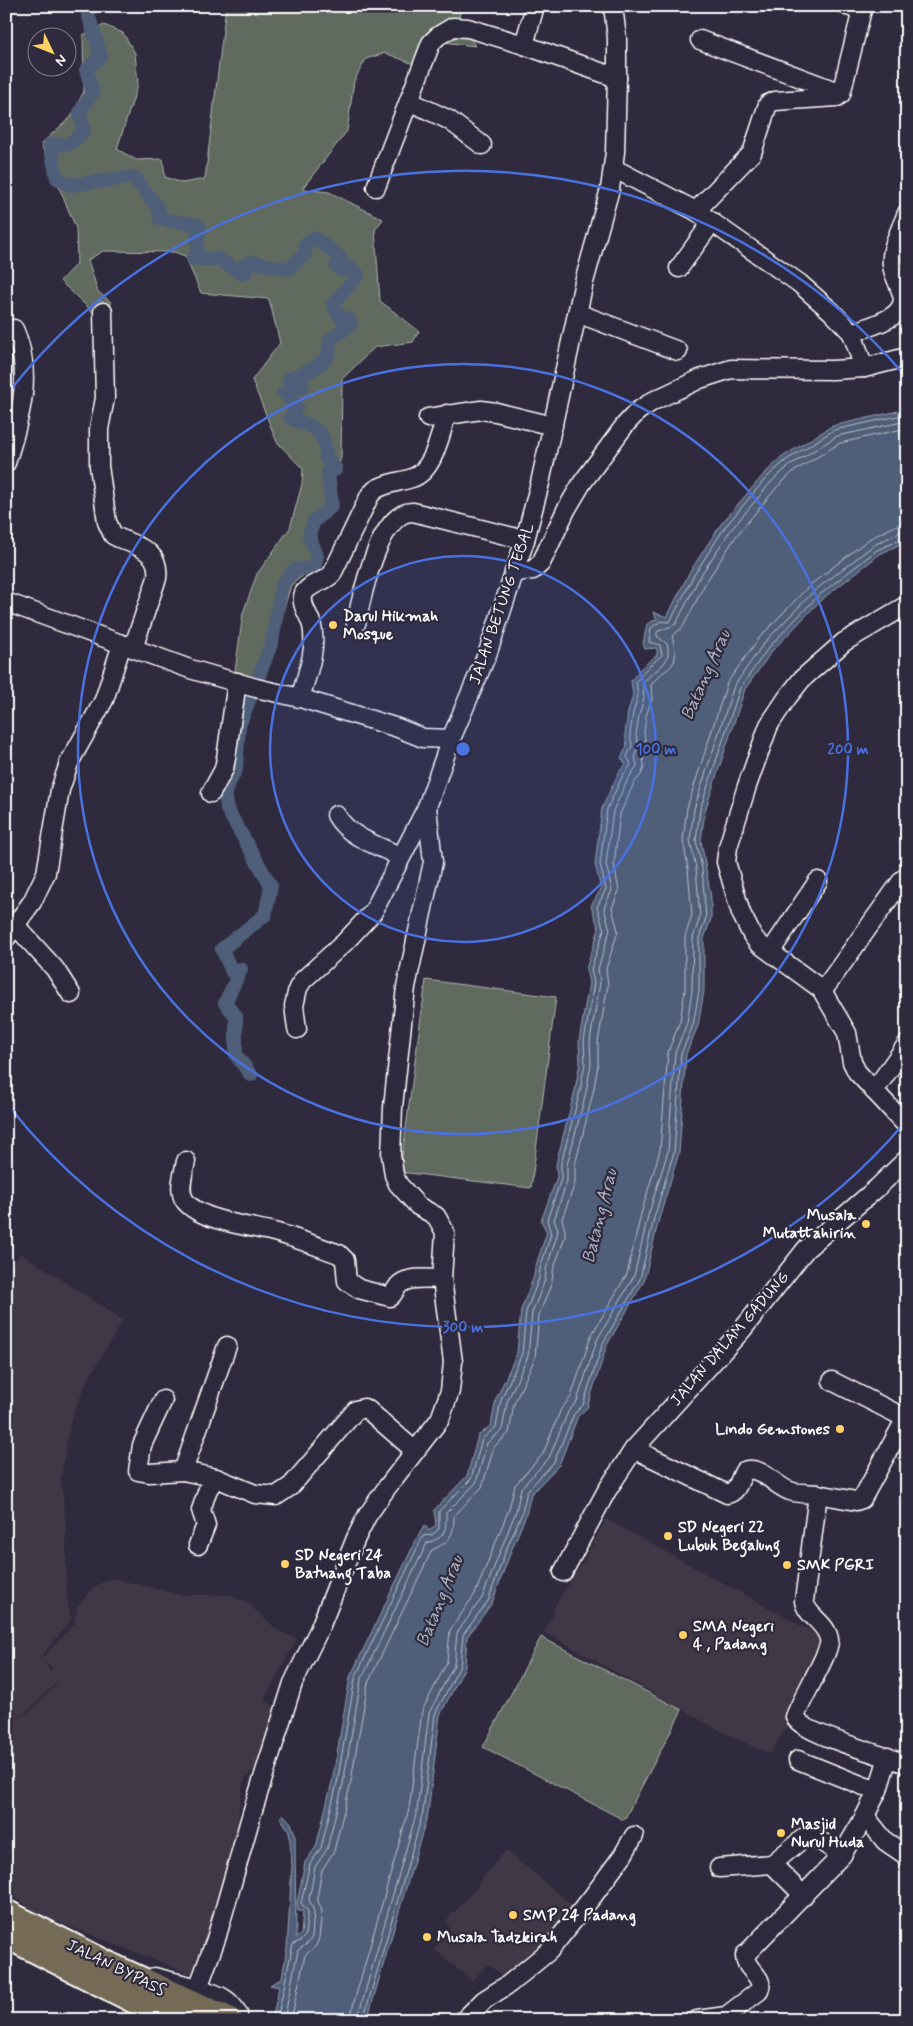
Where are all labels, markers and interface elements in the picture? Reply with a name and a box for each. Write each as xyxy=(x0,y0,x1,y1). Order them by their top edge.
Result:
north arrow xyxy=(28,28,78,78)
text: N xyxy=(51,51,71,70)
street label: JALAN BETUNG TEBAL xyxy=(464,520,540,688)
place label: Darul Hikmah Mosque xyxy=(343,606,438,645)
marker: Darul Hikmah Mosque xyxy=(327,619,339,631)
water label: Batang Arau xyxy=(675,625,737,724)
centre of rings xyxy=(454,740,472,758)
text: 100 m xyxy=(636,740,676,760)
text: 200 m xyxy=(828,740,869,760)
water label: Batang Arau xyxy=(577,1166,623,1266)
place label: Musala Mutattahirin xyxy=(763,1205,856,1244)
marker: Musala Mutattahirin xyxy=(860,1218,872,1230)
street label: JALAN DALAM GADUNG xyxy=(666,1267,794,1411)
text: 300 m xyxy=(443,1318,483,1338)
place label: Lindo Gemstones xyxy=(715,1419,830,1440)
marker: Lindo Gemstones xyxy=(834,1423,846,1435)
place label: SD Negeri 22 Lubuk Begalung xyxy=(678,1517,780,1558)
marker: SD Negeri 22 Lubuk Begalung xyxy=(662,1530,674,1542)
place label: SD Negeri 24 Batuang Taba xyxy=(295,1545,391,1586)
water label: Batang Arau xyxy=(411,1551,469,1650)
place label: SMK PGRI xyxy=(797,1555,875,1576)
marker: SD Negeri 24 Batuang Taba xyxy=(279,1558,291,1570)
marker: SMK PGRI xyxy=(781,1559,793,1571)
place label: SMA Negeri 4 , Padang xyxy=(693,1616,774,1656)
marker: SMA Negeri 4 , Padang xyxy=(677,1629,689,1641)
place label: Masjid Nurul Huda xyxy=(791,1814,864,1853)
marker: Masjid Nurul Huda xyxy=(775,1827,787,1839)
place label: SMP 24 Padang xyxy=(523,1905,636,1927)
marker: SMP 24 Padang xyxy=(507,1909,519,1921)
place label: Musala Tadzkirah xyxy=(437,1927,557,1948)
marker: Musala Tadzkirah xyxy=(421,1931,433,1943)
street label: JALAN BYPASS xyxy=(63,1935,169,2001)

